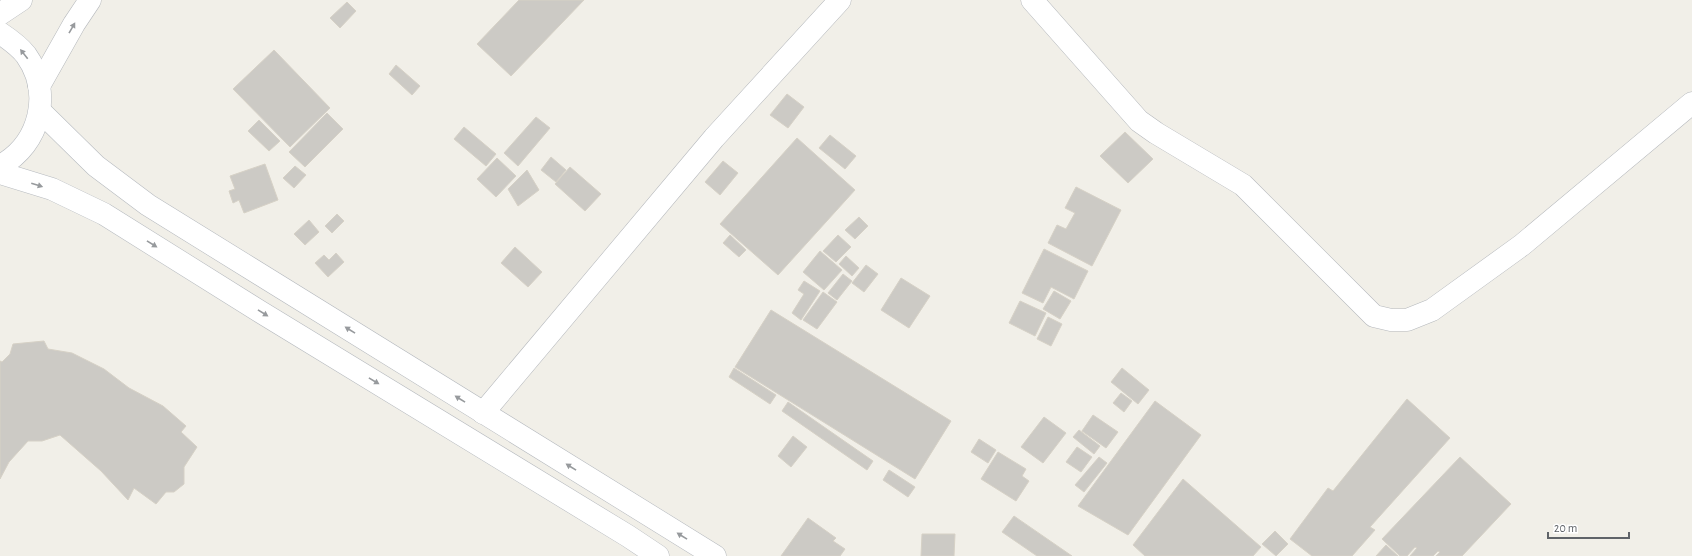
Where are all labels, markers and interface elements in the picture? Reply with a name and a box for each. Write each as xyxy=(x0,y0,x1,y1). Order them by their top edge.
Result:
one-way arrow xyxy=(68,22,75,34)
one-way arrow xyxy=(20,49,29,60)
one-way arrow xyxy=(32,182,44,188)
one-way arrow xyxy=(147,240,157,248)
one-way arrow xyxy=(257,310,269,317)
one-way arrow xyxy=(344,327,356,334)
one-way arrow xyxy=(368,377,380,384)
one-way arrow xyxy=(455,395,465,403)
one-way arrow xyxy=(566,463,576,471)
scale bar xyxy=(1548,514,1629,540)
text: 20 m xyxy=(1554,522,1577,534)
one-way arrow xyxy=(676,532,688,539)

